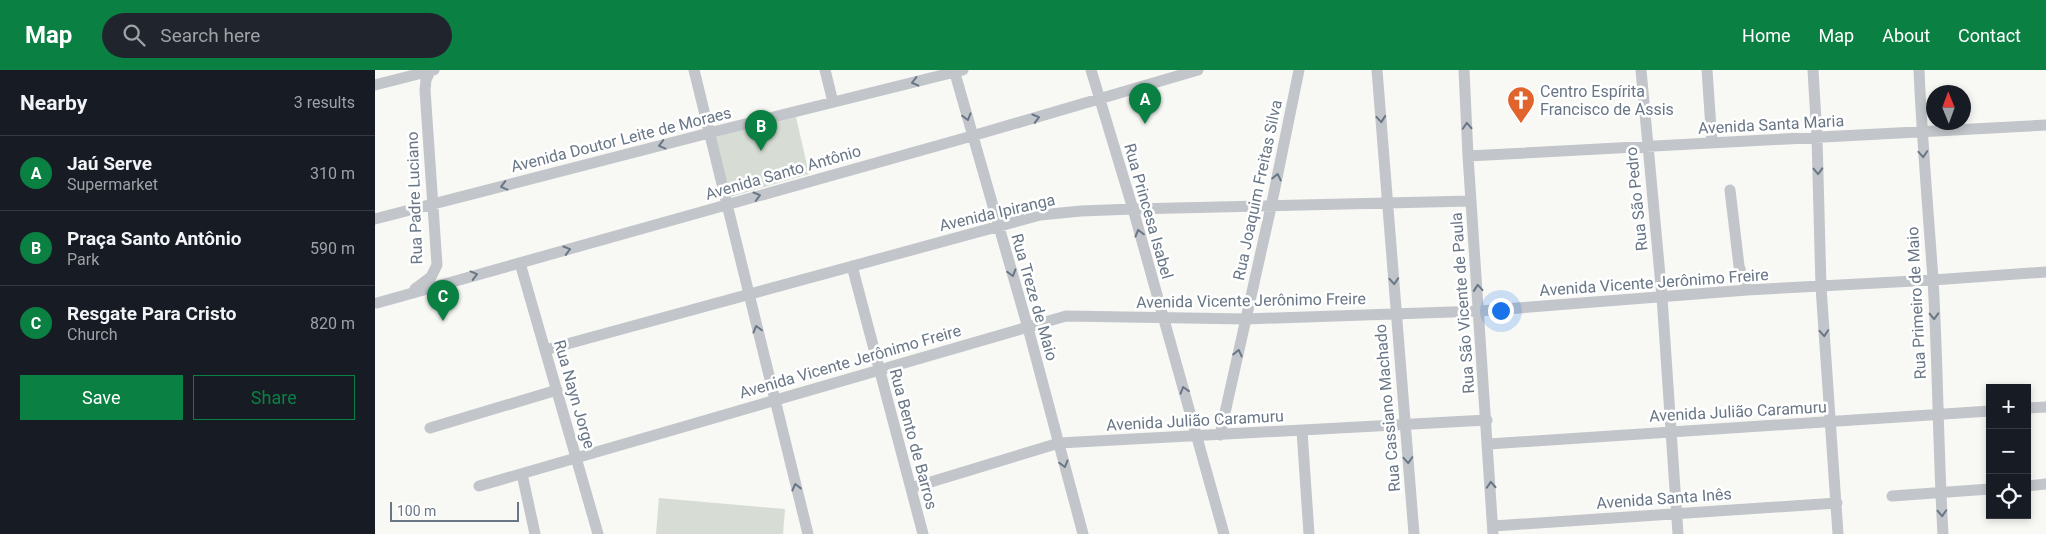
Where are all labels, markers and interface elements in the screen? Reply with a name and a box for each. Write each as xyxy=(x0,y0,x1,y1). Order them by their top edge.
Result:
search box xyxy=(102,13,452,58)
text: Map xyxy=(25,21,72,49)
icon: search xyxy=(120,21,148,49)
text: Search here xyxy=(160,24,260,47)
text: Home xyxy=(1742,25,1791,46)
text: Map xyxy=(1819,25,1854,46)
text: About xyxy=(1882,25,1930,46)
text: Contact xyxy=(1958,25,2021,46)
one-way arrow xyxy=(911,76,920,87)
place label: Centro Espírita Francisco de Assis xyxy=(1540,82,1674,119)
pin: A xyxy=(1129,83,1161,124)
church icon: Centro Espírita Francisco de Assis xyxy=(1506,85,1536,124)
north arrow xyxy=(1926,85,1971,130)
text: Nearby xyxy=(20,91,87,115)
text: 3 results xyxy=(294,93,355,112)
street label: Rua Joaquim Freitas Silva xyxy=(1229,98,1286,282)
street label: Avenida Doutor Leite de Moraes xyxy=(509,103,733,176)
pin: B xyxy=(745,110,777,151)
street label: Avenida Santa Maria xyxy=(1698,111,1845,138)
one-way arrow xyxy=(961,113,972,121)
one-way arrow xyxy=(1031,113,1039,123)
one-way arrow xyxy=(1376,115,1387,123)
one-way arrow xyxy=(1461,122,1472,130)
street label: Rua Padre Luciano xyxy=(403,131,426,265)
one-way arrow xyxy=(657,139,666,150)
street label: Avenida Santo Antônio xyxy=(703,141,863,204)
street label: Rua Princesa Isabel xyxy=(1120,141,1177,281)
street label: Rua São Pedro xyxy=(1622,146,1651,252)
one-way arrow xyxy=(1918,150,1929,158)
text: Jaú Serve xyxy=(67,152,152,175)
text: A xyxy=(31,164,41,183)
text: 310 m xyxy=(310,164,355,183)
one-way arrow xyxy=(1812,167,1823,175)
one-way arrow xyxy=(1271,173,1282,182)
text: Supermarket xyxy=(67,175,158,194)
one-way arrow xyxy=(500,180,509,191)
street label: Avenida Ipiranga xyxy=(937,190,1057,235)
one-way arrow xyxy=(753,191,762,202)
street label: Rua São Vicente de Paula xyxy=(1447,212,1478,394)
street label: Rua Primeiro de Maio xyxy=(1903,226,1930,380)
text: Praça Santo Antônio xyxy=(67,227,241,250)
one-way arrow xyxy=(1135,230,1145,238)
street label: Rua Treze de Maio xyxy=(1007,231,1062,363)
text: B xyxy=(31,239,41,258)
text: 590 m xyxy=(310,239,355,258)
one-way arrow xyxy=(563,245,571,255)
text: Park xyxy=(67,250,99,269)
street label: Avenida Vicente Jerônimo Freire xyxy=(1539,265,1769,300)
one-way arrow xyxy=(1006,269,1016,277)
one-way arrow xyxy=(470,271,478,281)
one-way arrow xyxy=(1388,277,1399,285)
pin: C xyxy=(427,280,459,321)
one-way arrow xyxy=(1473,284,1484,292)
street label: Avenida Vicente Jerônimo Freire xyxy=(1136,289,1366,312)
your location xyxy=(1488,298,1514,324)
text: Resgate Para Cristo xyxy=(67,302,237,325)
one-way arrow xyxy=(1928,312,1939,320)
text: C xyxy=(31,314,41,333)
text: 820 m xyxy=(310,314,355,333)
street label: Avenida Vicente Jerônimo Freire xyxy=(737,321,963,402)
street label: Rua Cassiano Machado xyxy=(1371,323,1404,493)
text: Church xyxy=(67,325,118,344)
one-way arrow xyxy=(752,325,763,333)
one-way arrow xyxy=(1818,330,1829,338)
street label: Rua Nayn Jorge xyxy=(550,337,599,451)
one-way arrow xyxy=(1233,348,1243,357)
street label: Rua Bento de Barros xyxy=(886,367,941,512)
button: Save xyxy=(20,375,183,420)
button: Share xyxy=(193,375,355,420)
map controls xyxy=(1986,384,2031,519)
button: + xyxy=(1986,384,2031,429)
one-way arrow xyxy=(1179,386,1189,394)
street label: Avenida Julião Caramuru xyxy=(1649,397,1827,426)
street label: Avenida Julião Caramuru xyxy=(1106,406,1284,435)
button: − xyxy=(1986,429,2031,474)
one-way arrow xyxy=(1402,456,1413,464)
one-way arrow xyxy=(1058,459,1069,468)
button: locate xyxy=(1986,474,2031,519)
one-way arrow xyxy=(1485,481,1496,489)
one-way arrow xyxy=(791,482,802,491)
street label: Avenida Santa Inês xyxy=(1596,484,1732,513)
scale bar xyxy=(390,499,519,522)
text: 100 m xyxy=(397,503,436,519)
one-way arrow xyxy=(1937,509,1948,517)

